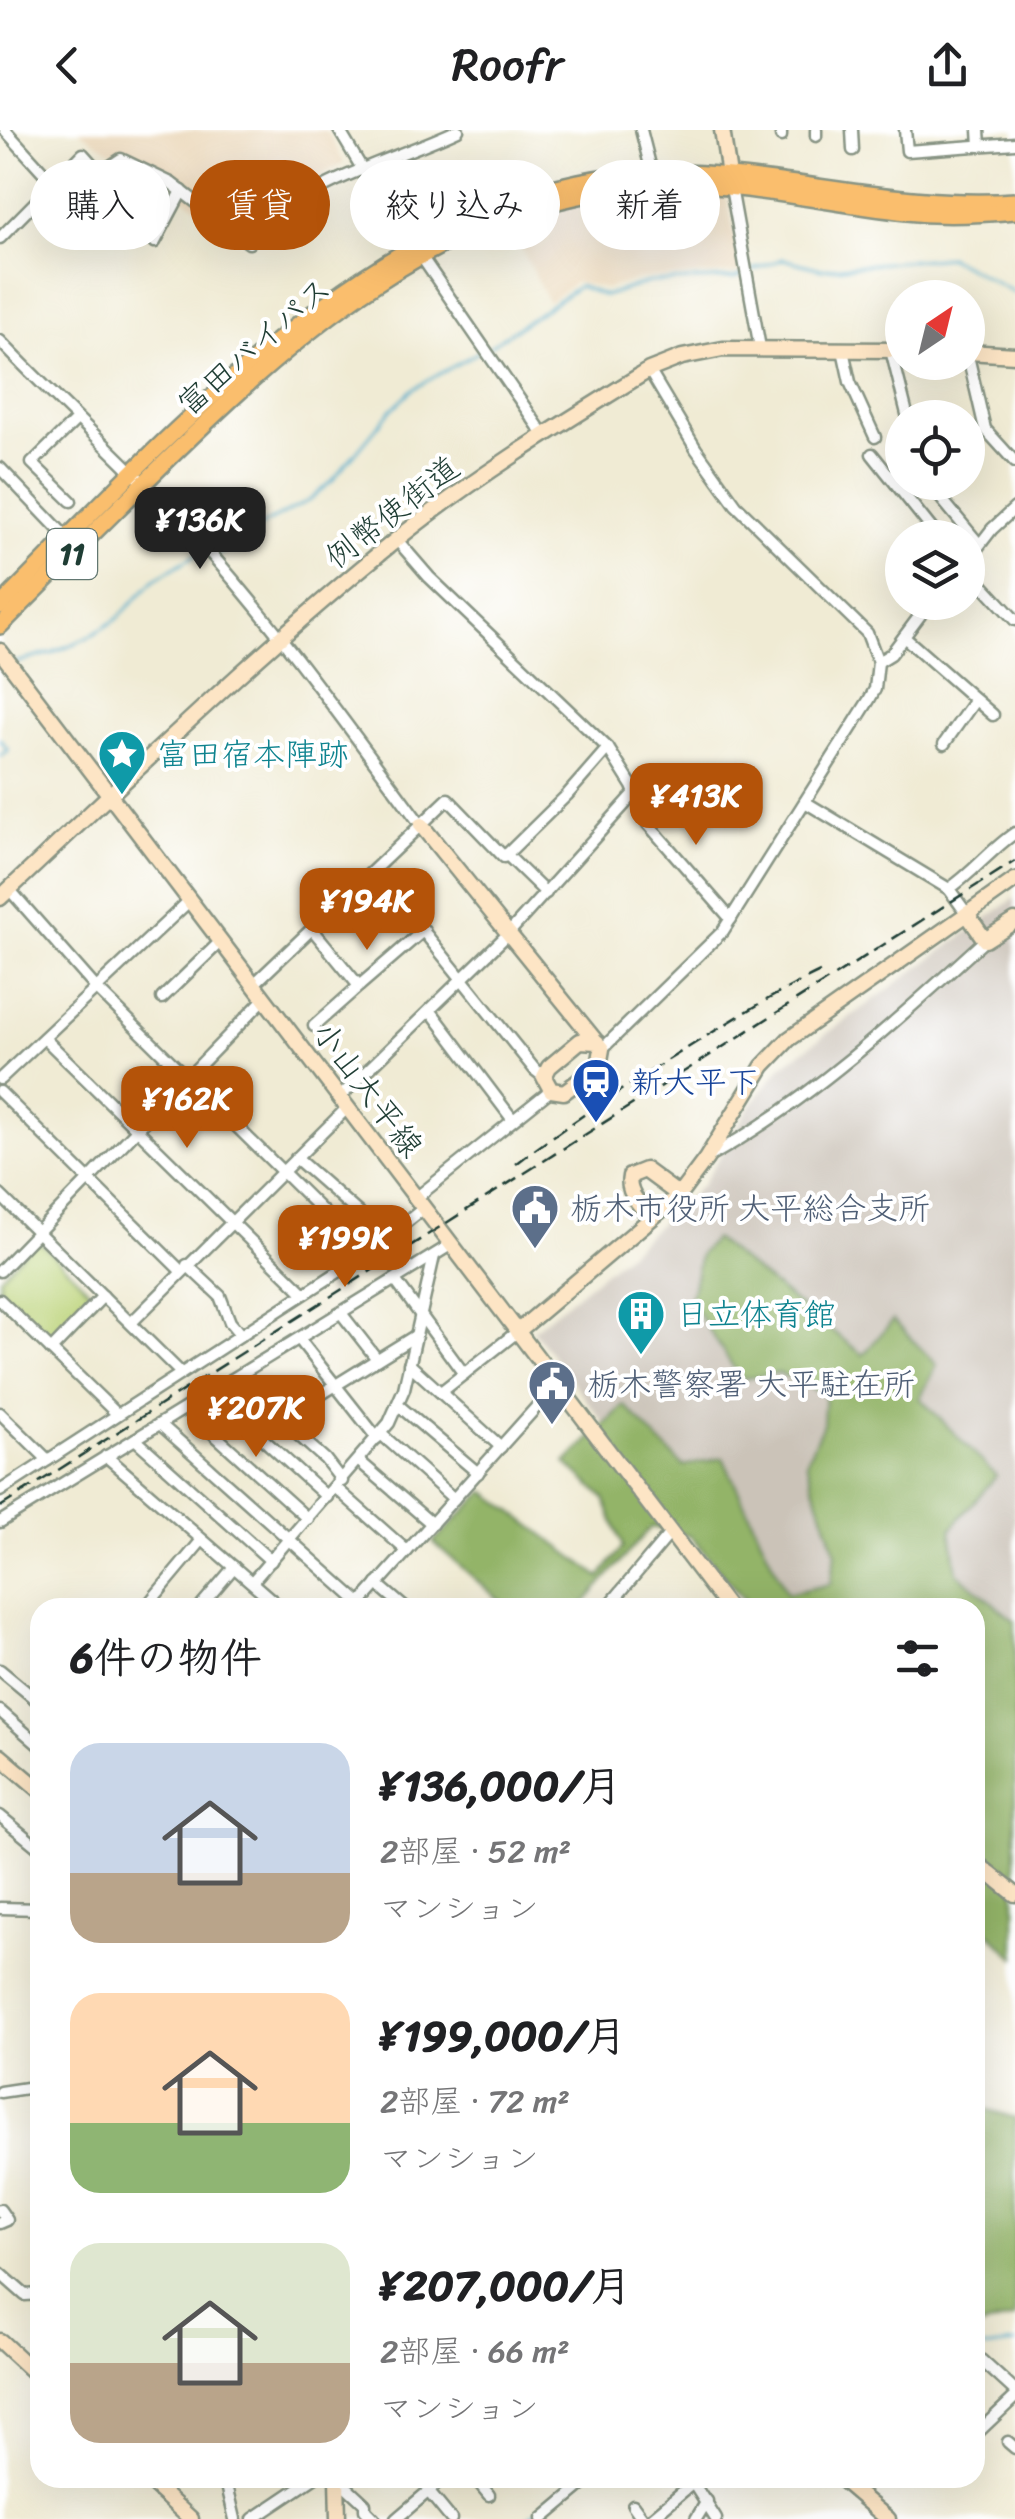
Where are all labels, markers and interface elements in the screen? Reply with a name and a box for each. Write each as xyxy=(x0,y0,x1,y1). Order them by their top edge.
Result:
text: Roofr xyxy=(452,25,563,105)
icon: back xyxy=(40,38,95,93)
icon: share xyxy=(920,38,975,93)
chip: 購入 xyxy=(30,160,170,250)
chip: 賃貸 xyxy=(190,160,330,250)
chip: 絞り込み xyxy=(350,160,560,250)
chip: 新着 xyxy=(580,160,720,250)
street label: 富田バイパス xyxy=(163,262,345,431)
north arrow xyxy=(885,280,985,380)
map controls xyxy=(885,280,985,620)
button: locate xyxy=(885,400,985,500)
street label: 例幣使街道 xyxy=(312,441,473,584)
pin: ¥136K xyxy=(130,487,270,572)
text: ¥136K xyxy=(157,491,243,548)
button: layers xyxy=(885,520,985,620)
road number: 11 xyxy=(47,529,97,579)
place label: 富田宿本陣跡 xyxy=(157,726,349,783)
place icon: 富田宿本陣跡 xyxy=(96,728,148,796)
pin: ¥413K xyxy=(626,763,766,848)
text: ¥413K xyxy=(652,767,740,824)
pin: ¥194K xyxy=(297,868,437,953)
text: ¥194K xyxy=(322,872,412,929)
street label: 小山大平線 xyxy=(297,1008,439,1170)
place label: 新大平下 xyxy=(631,1054,759,1111)
station icon: 新大平下 xyxy=(570,1056,622,1124)
pin: ¥162K xyxy=(117,1066,257,1151)
text: ¥162K xyxy=(143,1070,231,1127)
place label: 栃木市役所 大平総合支所 xyxy=(570,1180,930,1237)
public building icon: 栃木市役所 大平総合支所 xyxy=(509,1182,561,1250)
pin: ¥199K xyxy=(275,1205,415,1290)
text: ¥199K xyxy=(300,1209,390,1266)
place label: 日立体育館 xyxy=(676,1286,836,1343)
building icon: 日立体育館 xyxy=(615,1288,667,1356)
place label: 栃木警察署 大平駐在所 xyxy=(587,1356,915,1413)
public building icon: 栃木警察署 大平駐在所 xyxy=(526,1358,578,1426)
pin: ¥207K xyxy=(186,1375,326,1460)
text: ¥207K xyxy=(209,1379,303,1436)
text: 6件の物件 xyxy=(70,1621,262,1695)
icon: filters xyxy=(890,1631,945,1686)
text: ¥136,000/月 xyxy=(380,1749,622,1823)
icon: home xyxy=(150,1783,270,1903)
text: 2部屋 · 52 m² xyxy=(380,1823,571,1880)
text: マンション xyxy=(380,1880,539,1937)
text: ¥199,000/月 xyxy=(380,1999,627,2073)
icon: home xyxy=(150,2033,270,2153)
text: 2部屋 · 72 m² xyxy=(380,2073,570,2130)
text: マンション xyxy=(380,2130,539,2187)
text: ¥207,000/月 xyxy=(380,2249,632,2323)
icon: home xyxy=(150,2283,270,2403)
text: 2部屋 · 66 m² xyxy=(380,2323,570,2380)
text: マンション xyxy=(380,2380,539,2437)

